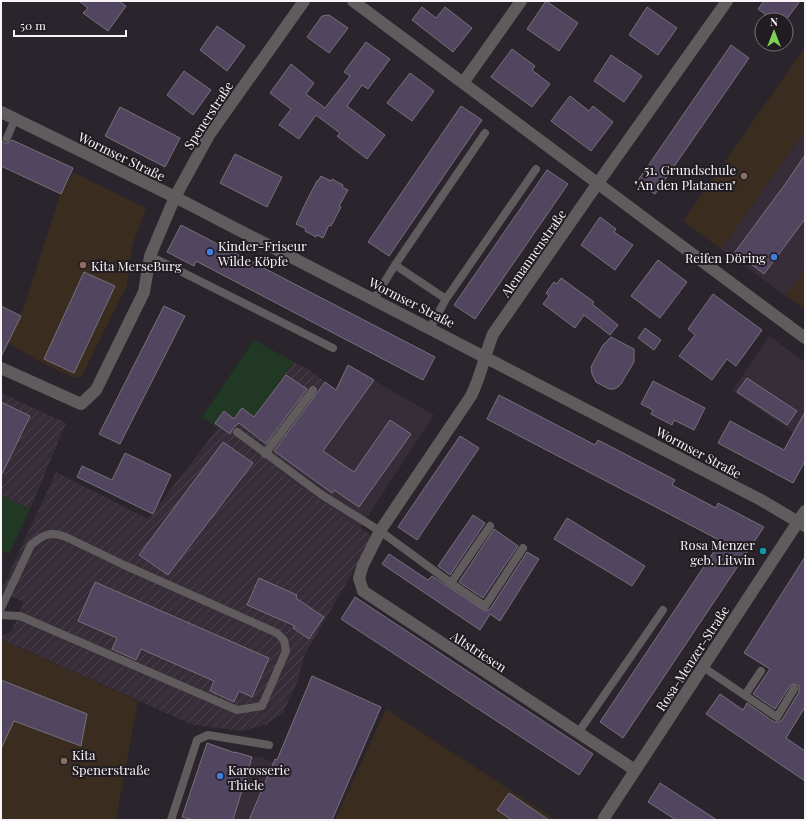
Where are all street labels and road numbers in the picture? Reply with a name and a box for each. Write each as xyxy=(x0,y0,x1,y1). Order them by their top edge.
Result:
street label: Spenerstraße xyxy=(180,77,237,152)
street label: Wormser Straße xyxy=(75,127,169,185)
street label: Alemannenstraße xyxy=(496,206,570,301)
street label: Wormser Straße xyxy=(365,273,458,331)
street label: Wormser Straße xyxy=(652,422,745,482)
street label: Rosa-Menzer-Straße xyxy=(652,602,733,714)
street label: Altstriesen xyxy=(447,626,510,675)

